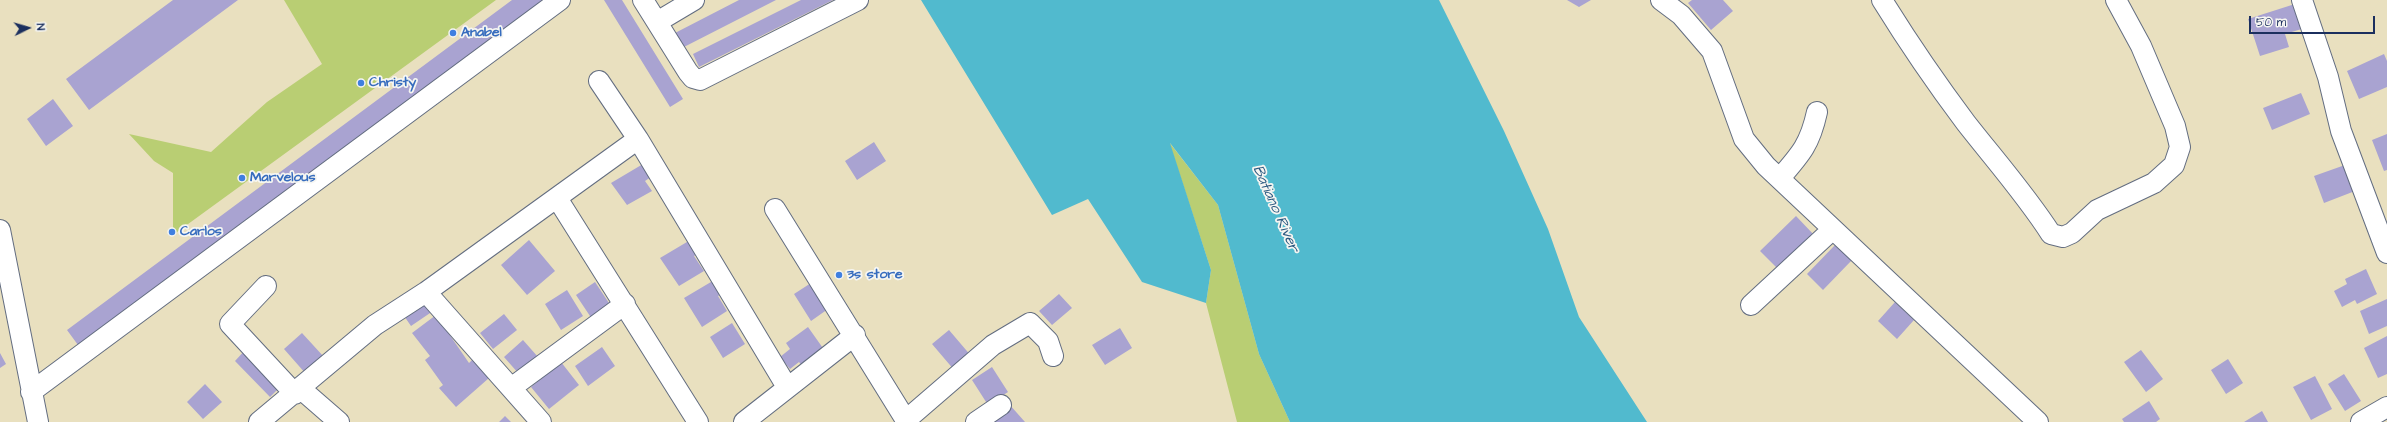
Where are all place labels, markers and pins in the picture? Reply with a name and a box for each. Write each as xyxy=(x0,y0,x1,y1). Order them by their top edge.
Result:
place label: Anabel xyxy=(461,25,502,41)
marker: Anabel xyxy=(448,28,458,38)
place label: Christy xyxy=(369,75,416,91)
marker: Christy xyxy=(356,78,366,88)
place label: Marvelous xyxy=(250,170,315,186)
marker: Marvelous xyxy=(237,173,247,183)
place label: Carlos xyxy=(180,224,222,240)
marker: Carlos xyxy=(167,227,177,237)
place label: 3s store xyxy=(847,267,903,283)
marker: 3s store xyxy=(834,270,844,280)

